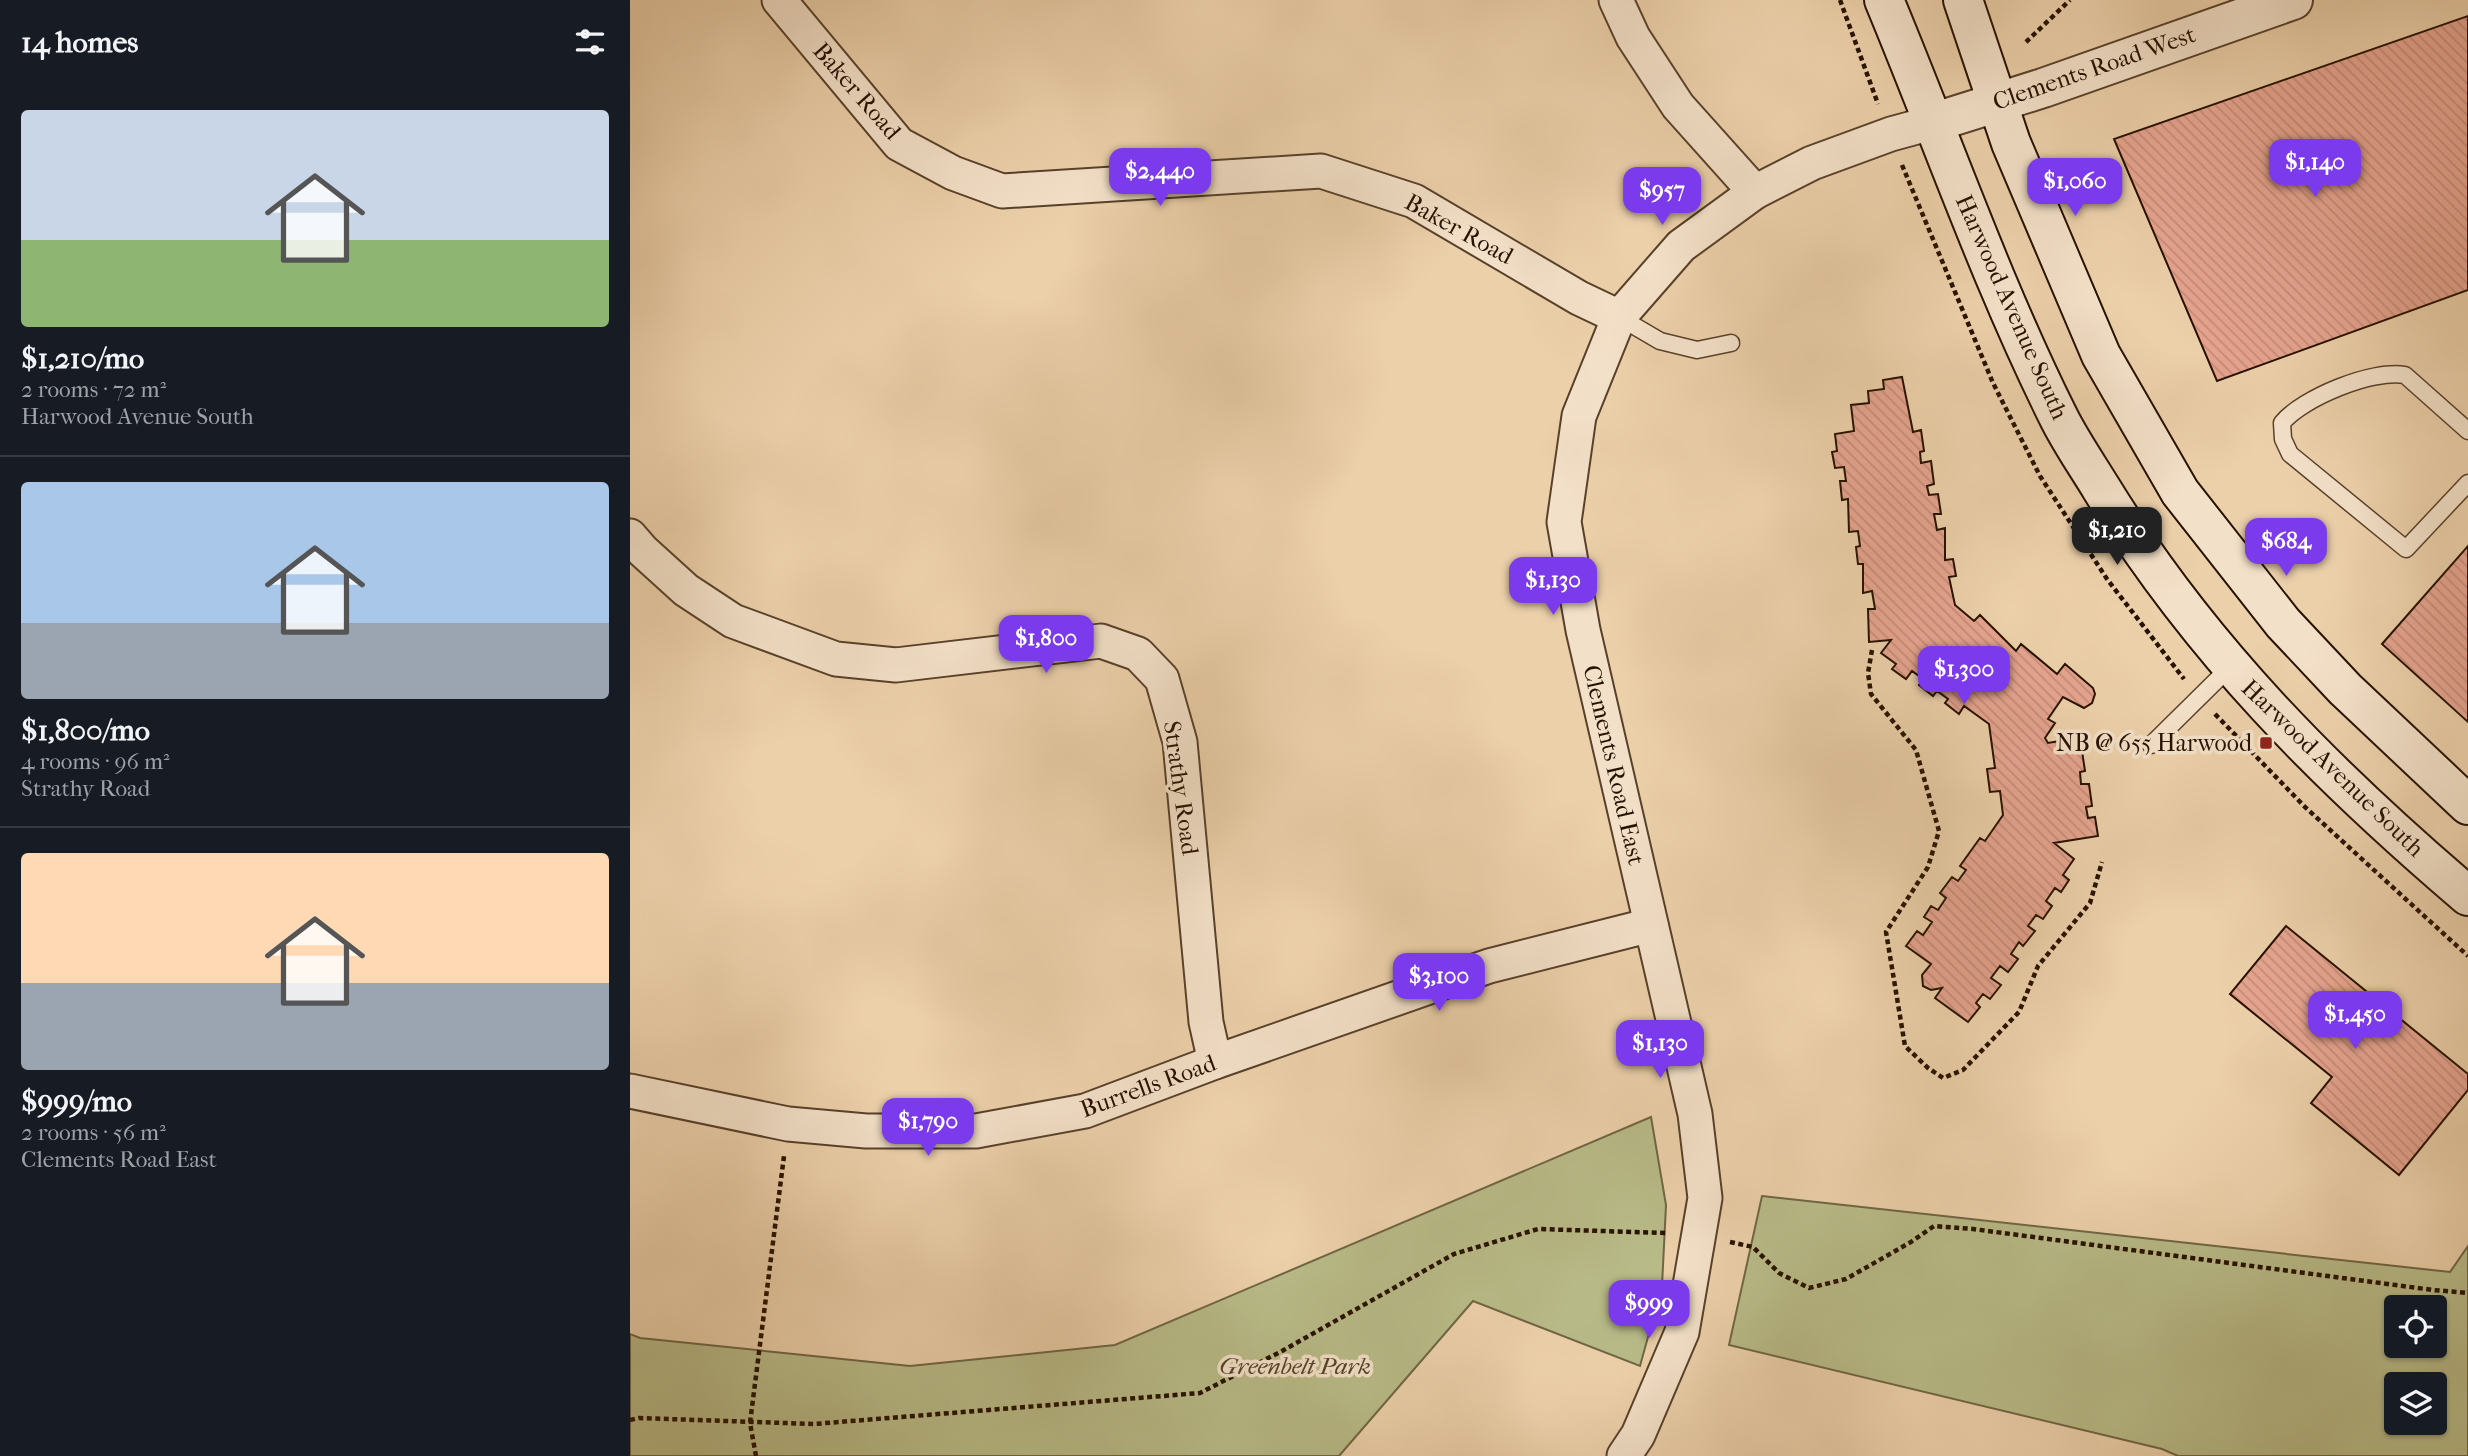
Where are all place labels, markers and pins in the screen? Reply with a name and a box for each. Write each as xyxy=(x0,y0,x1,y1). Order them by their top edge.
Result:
pin: $1,140 xyxy=(2258,140,2372,199)
pin: $2,440 xyxy=(1103,148,1217,208)
pin: $1,060 xyxy=(2018,158,2132,218)
pin: $957 xyxy=(1621,168,1703,227)
pin: $1,210 xyxy=(2060,508,2174,567)
pin: $684 xyxy=(2245,518,2327,578)
pin: $1,130 xyxy=(1496,558,1610,617)
pin: $1,800 xyxy=(989,616,1103,675)
pin: $1,300 xyxy=(1907,646,2021,706)
place label: NB @ 655 Harwood xyxy=(2056,729,2253,757)
marker: NB @ 655 Harwood xyxy=(2258,735,2274,751)
pin: $3,100 xyxy=(1382,954,1496,1013)
pin: $1,450 xyxy=(2298,992,2412,1051)
pin: $1,130 xyxy=(1603,1020,1717,1080)
pin: $1,790 xyxy=(871,1098,985,1158)
pin: $999 xyxy=(1608,1280,1690,1340)

